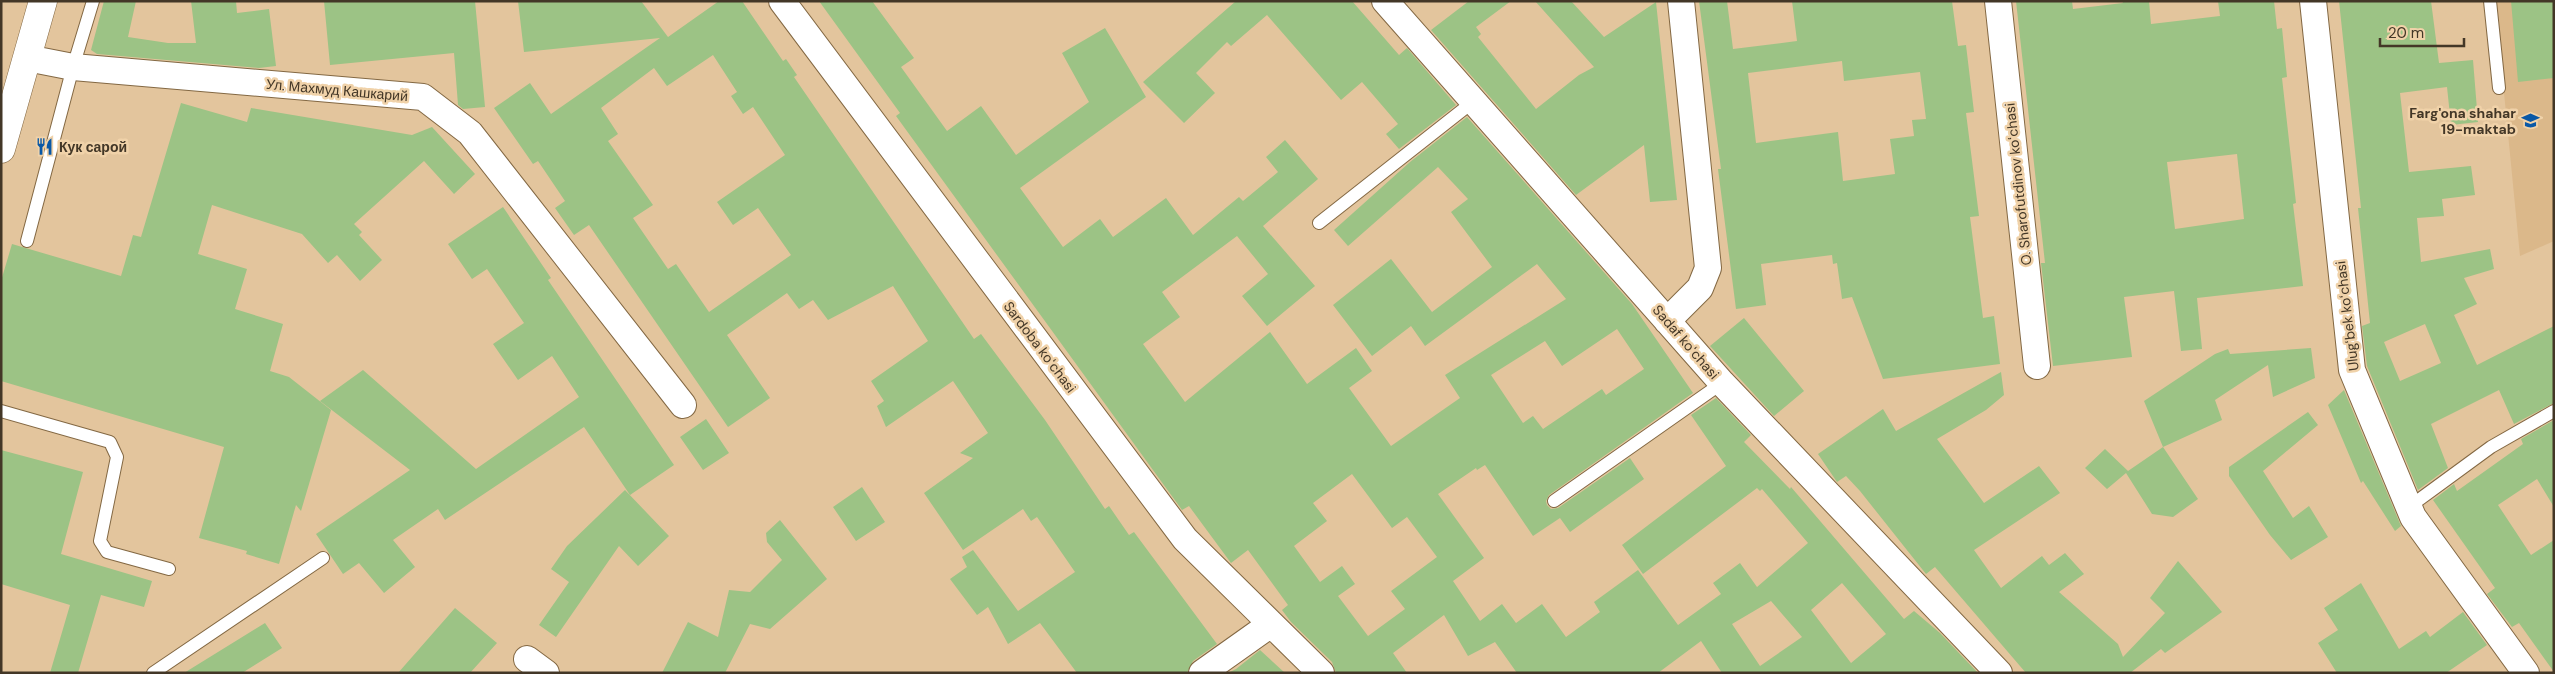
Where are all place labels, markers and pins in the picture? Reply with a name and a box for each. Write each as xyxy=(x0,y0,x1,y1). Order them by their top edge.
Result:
place label: Farg'ona shahar 19-maktab xyxy=(2409,104,2516,138)
school or university icon: Farg'ona shahar 19-maktab xyxy=(2520,111,2540,131)
restaurant icon: Кук сарой xyxy=(35,137,55,157)
place label: Кук сарой xyxy=(59,138,127,156)

